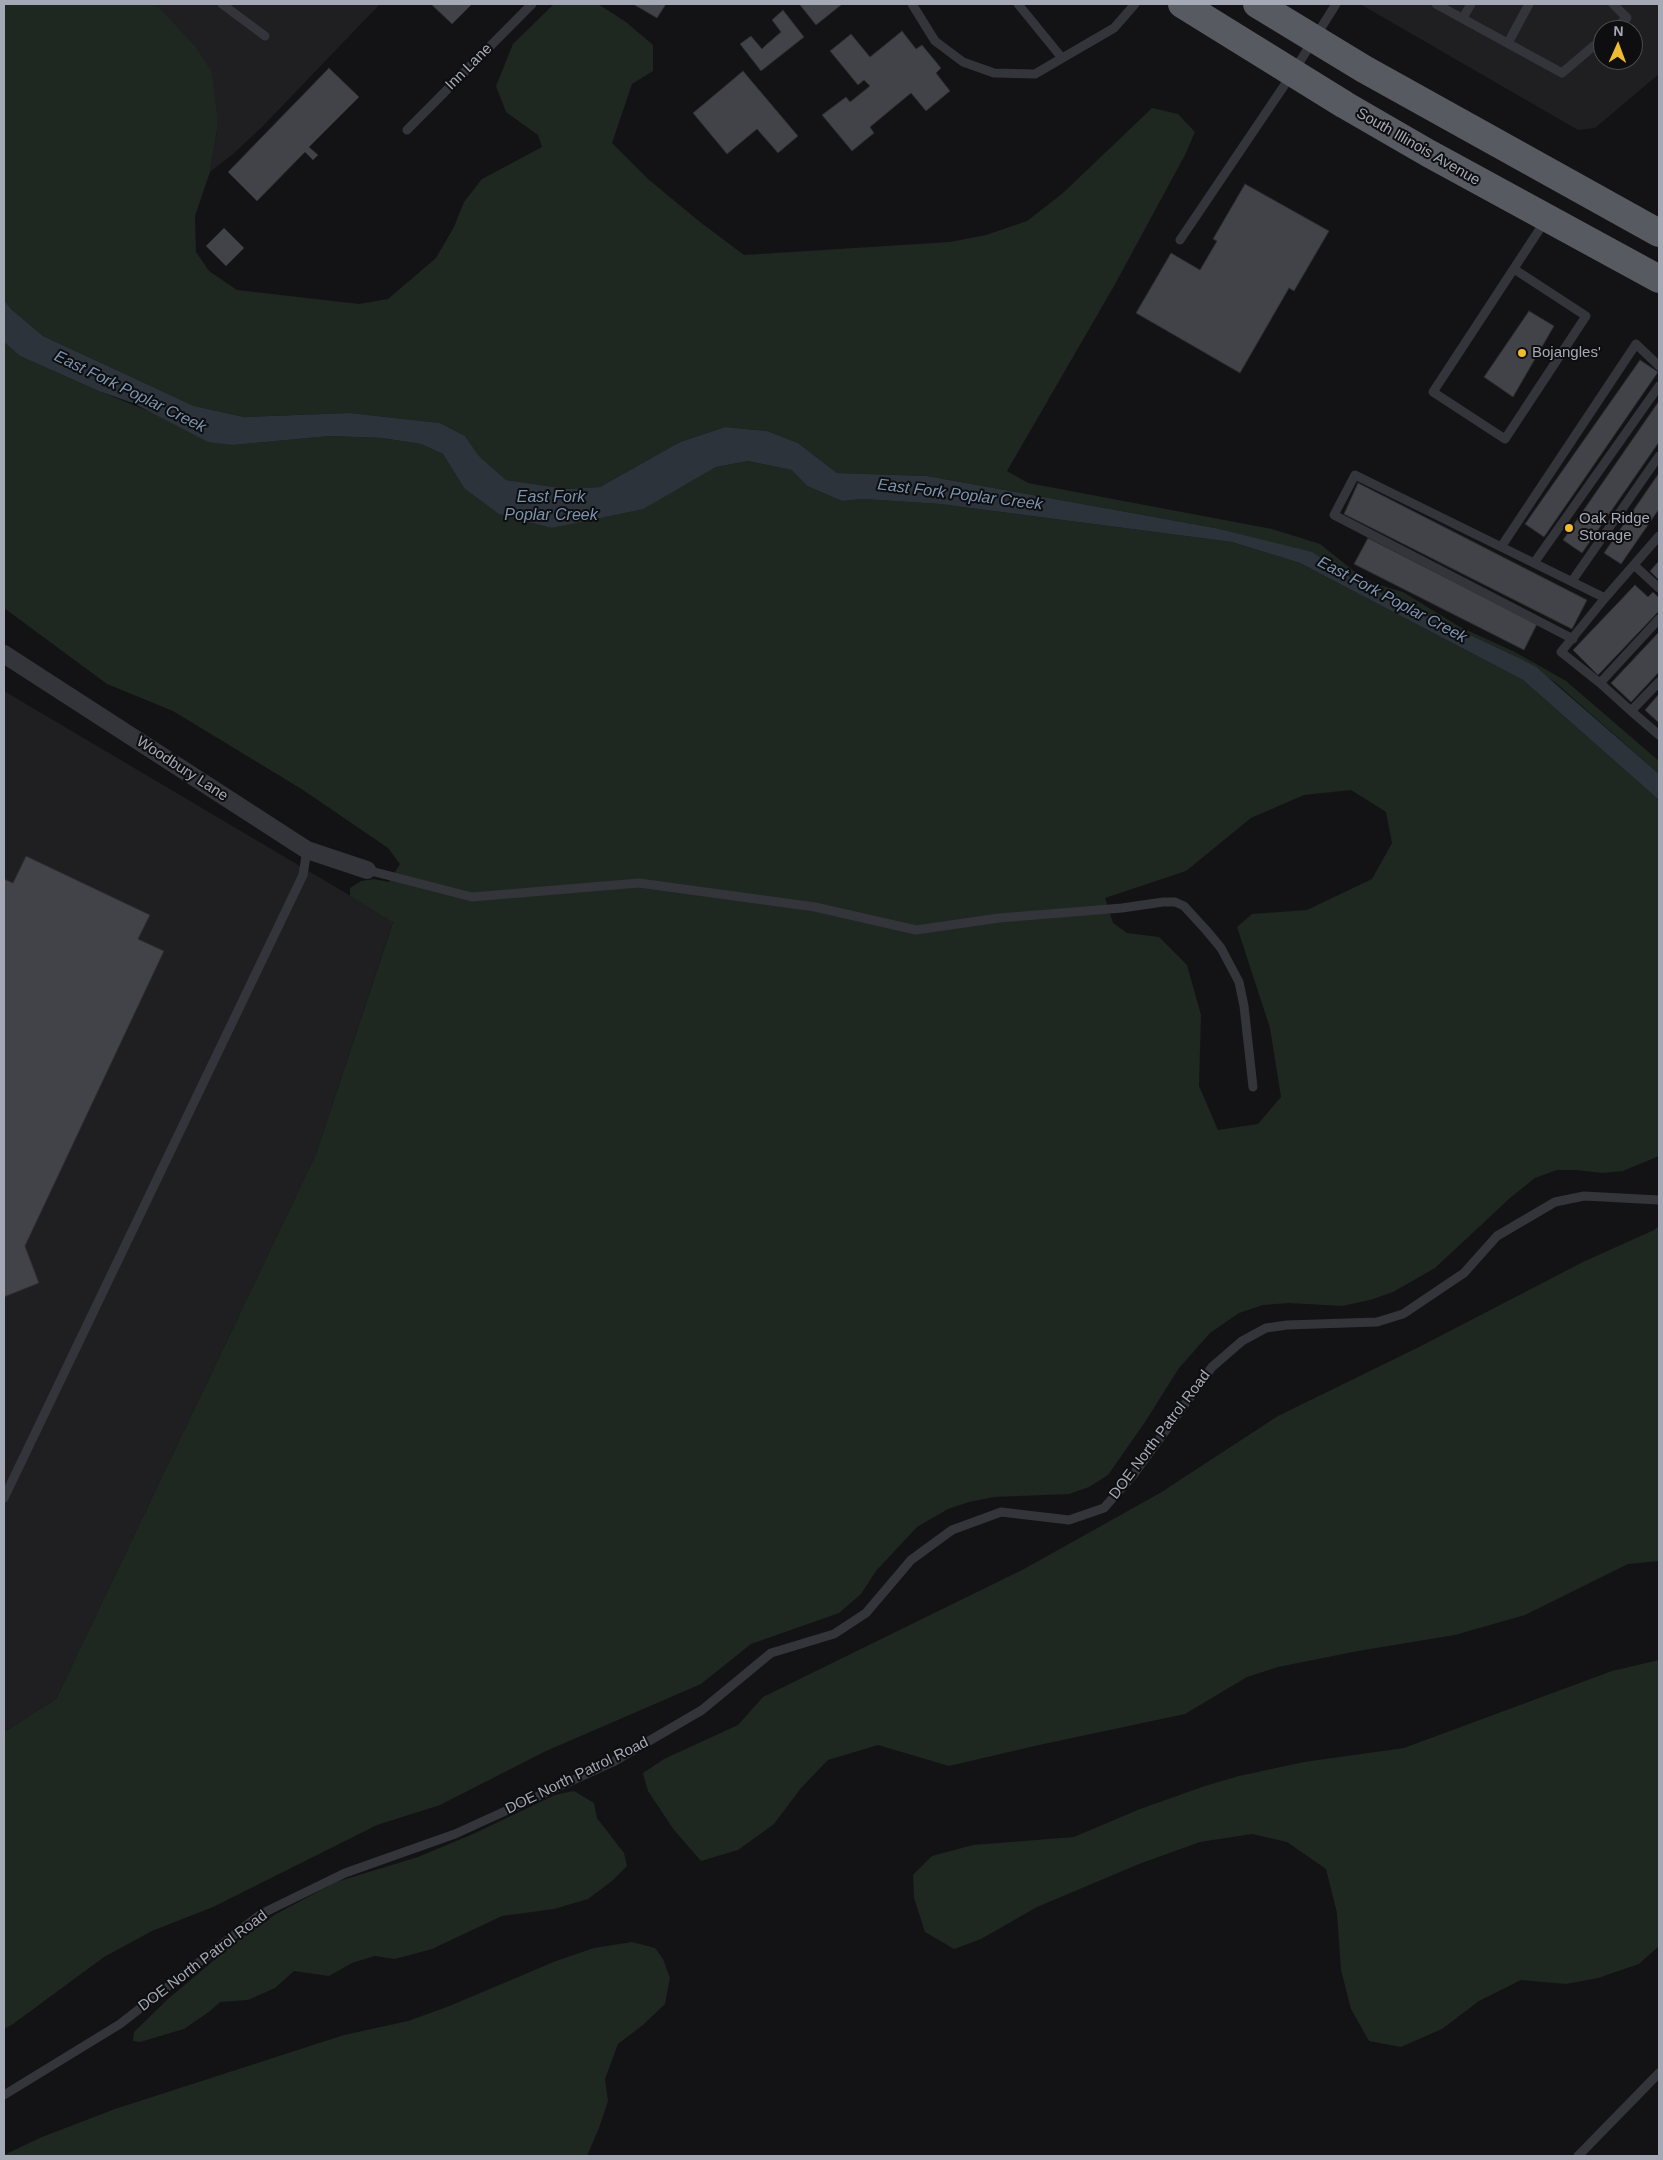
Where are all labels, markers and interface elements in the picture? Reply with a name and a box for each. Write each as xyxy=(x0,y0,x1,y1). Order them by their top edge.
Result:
north arrow xyxy=(1593,20,1643,70)
text: N xyxy=(1613,23,1624,39)
street label: Inn Lane xyxy=(442,40,496,94)
street label: South Illinois Avenue xyxy=(1353,104,1483,190)
place label: Bojangles' xyxy=(1532,344,1601,362)
water label: East Fork Poplar Creek xyxy=(51,347,209,437)
marker: Bojangles' xyxy=(1516,347,1528,359)
water label: East Fork Poplar Creek xyxy=(876,475,1044,515)
water label: East Fork Poplar Creek xyxy=(504,488,598,526)
place label: Oak Ridge Storage xyxy=(1579,510,1650,545)
marker: Oak Ridge Storage xyxy=(1563,522,1575,534)
water label: East Fork Poplar Creek xyxy=(1314,552,1470,648)
street label: Woodbury Lane xyxy=(133,733,231,805)
street label: DOE North Patrol Road xyxy=(1106,1367,1214,1503)
street label: DOE North Patrol Road xyxy=(503,1734,651,1818)
street label: DOE North Patrol Road xyxy=(135,1907,271,2015)

